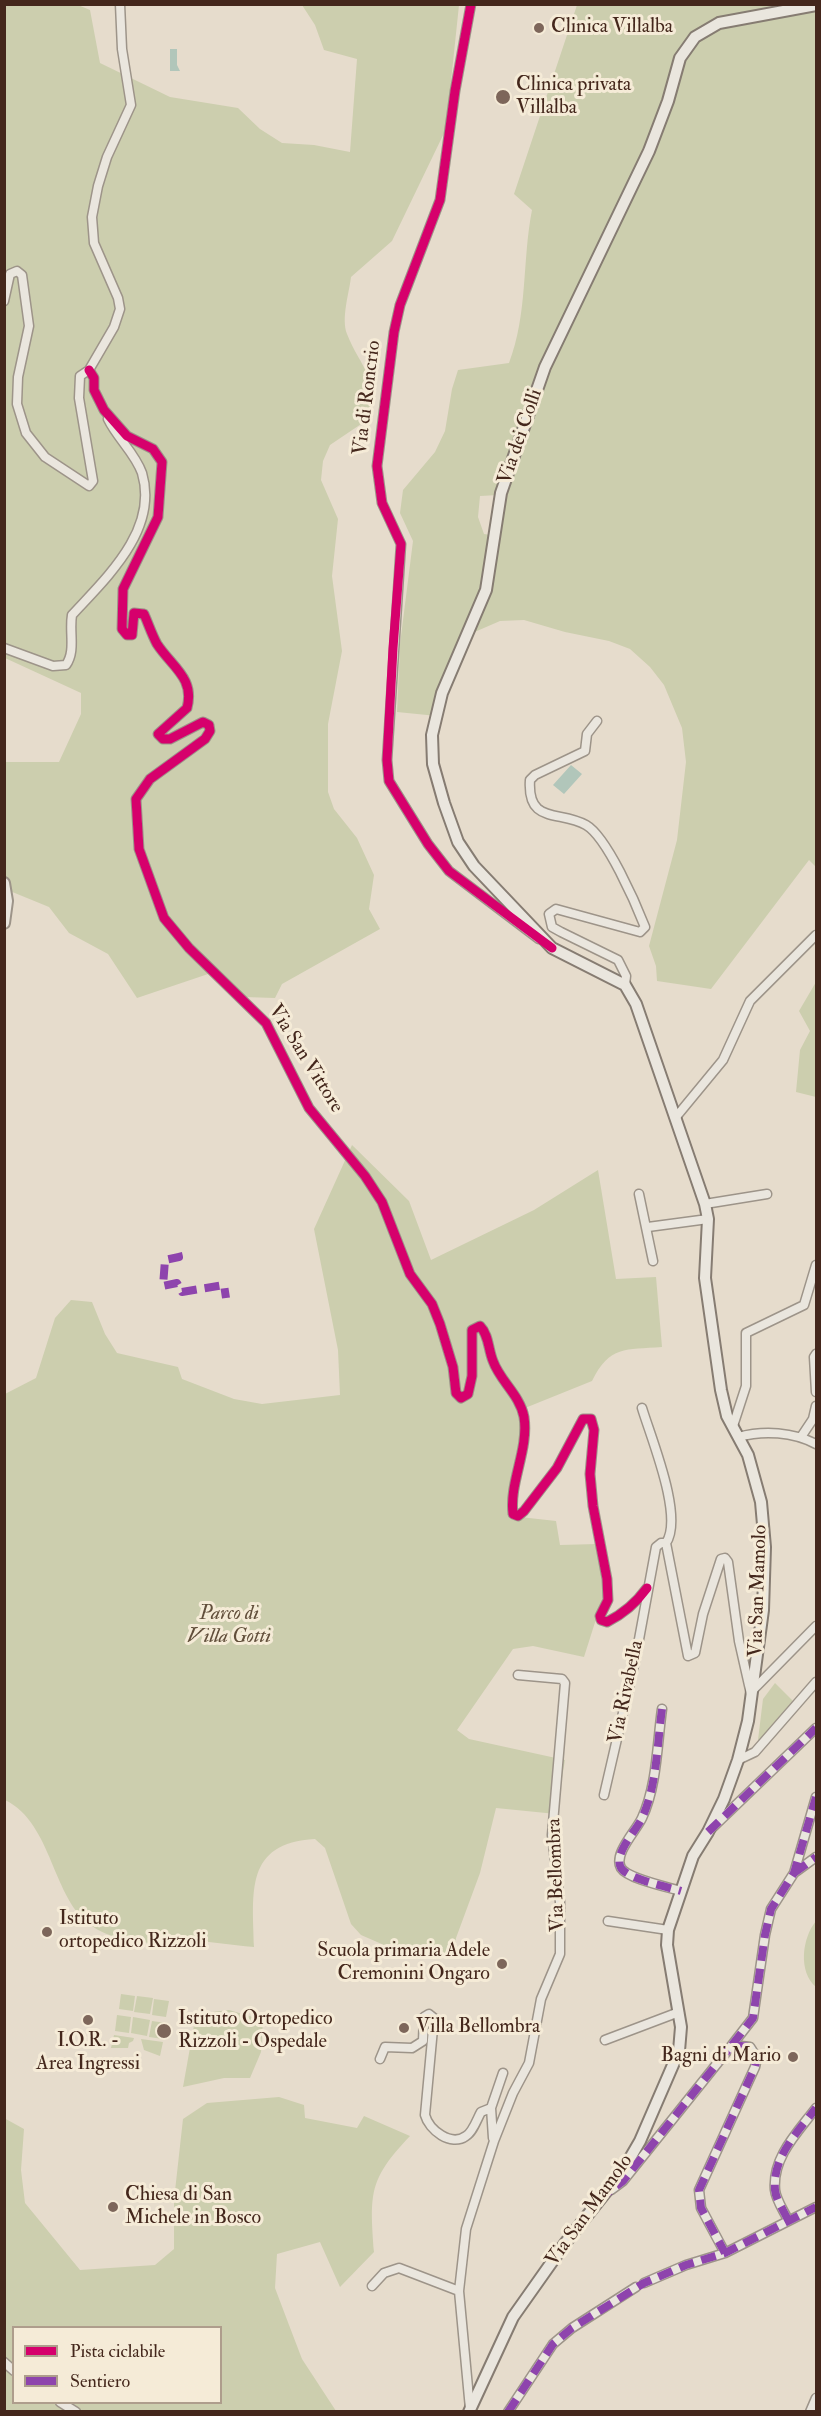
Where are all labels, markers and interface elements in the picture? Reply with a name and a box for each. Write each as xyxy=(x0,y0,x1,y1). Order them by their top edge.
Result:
place label: Clinica Villalba xyxy=(551,16,673,40)
marker: Clinica Villalba xyxy=(532,21,546,35)
place label: Clinica privata Villalba xyxy=(516,74,631,121)
marker: Clinica privata Villalba xyxy=(494,88,512,106)
street label: Via di Roncrio xyxy=(349,339,387,457)
street label: Via dei Colli xyxy=(493,386,549,488)
street label: Via San Vittore xyxy=(262,1000,348,1118)
street label: Via San Mamolo xyxy=(745,1524,773,1658)
park label: Parco di Villa Gotti xyxy=(187,1603,271,1650)
street label: Via Rivabella xyxy=(604,1638,650,1746)
street label: Via Bellombra xyxy=(543,1818,571,1932)
place label: Istituto ortopedico Rizzoli xyxy=(59,1908,206,1955)
marker: Istituto ortopedico Rizzoli xyxy=(40,1925,54,1939)
place label: Scuola primaria Adele Cremonini Ongaro xyxy=(317,1940,490,1987)
marker: Scuola primaria Adele Cremonini Ongaro xyxy=(495,1957,509,1971)
place label: Istituto Ortopedico Rizzoli - Ospedale xyxy=(178,2008,333,2055)
marker: I.O.R. - Area Ingressi xyxy=(81,2013,95,2027)
place label: Villa Bellombra xyxy=(416,2016,540,2040)
marker: Villa Bellombra xyxy=(397,2021,411,2035)
marker: Istituto Ortopedico Rizzoli - Ospedale xyxy=(155,2022,173,2040)
place label: I.O.R. - Area Ingressi xyxy=(36,2030,140,2077)
place label: Bagni di Mario xyxy=(661,2045,781,2069)
marker: Bagni di Mario xyxy=(786,2050,800,2064)
street label: Via San Mamolo xyxy=(541,2150,639,2272)
place label: Chiesa di San Michele in Bosco xyxy=(125,2184,261,2231)
marker: Chiesa di San Michele in Bosco xyxy=(106,2200,120,2214)
legend xyxy=(12,2326,222,2404)
text: Pista ciclabile xyxy=(70,2340,165,2363)
text: Sentiero xyxy=(70,2370,130,2393)

